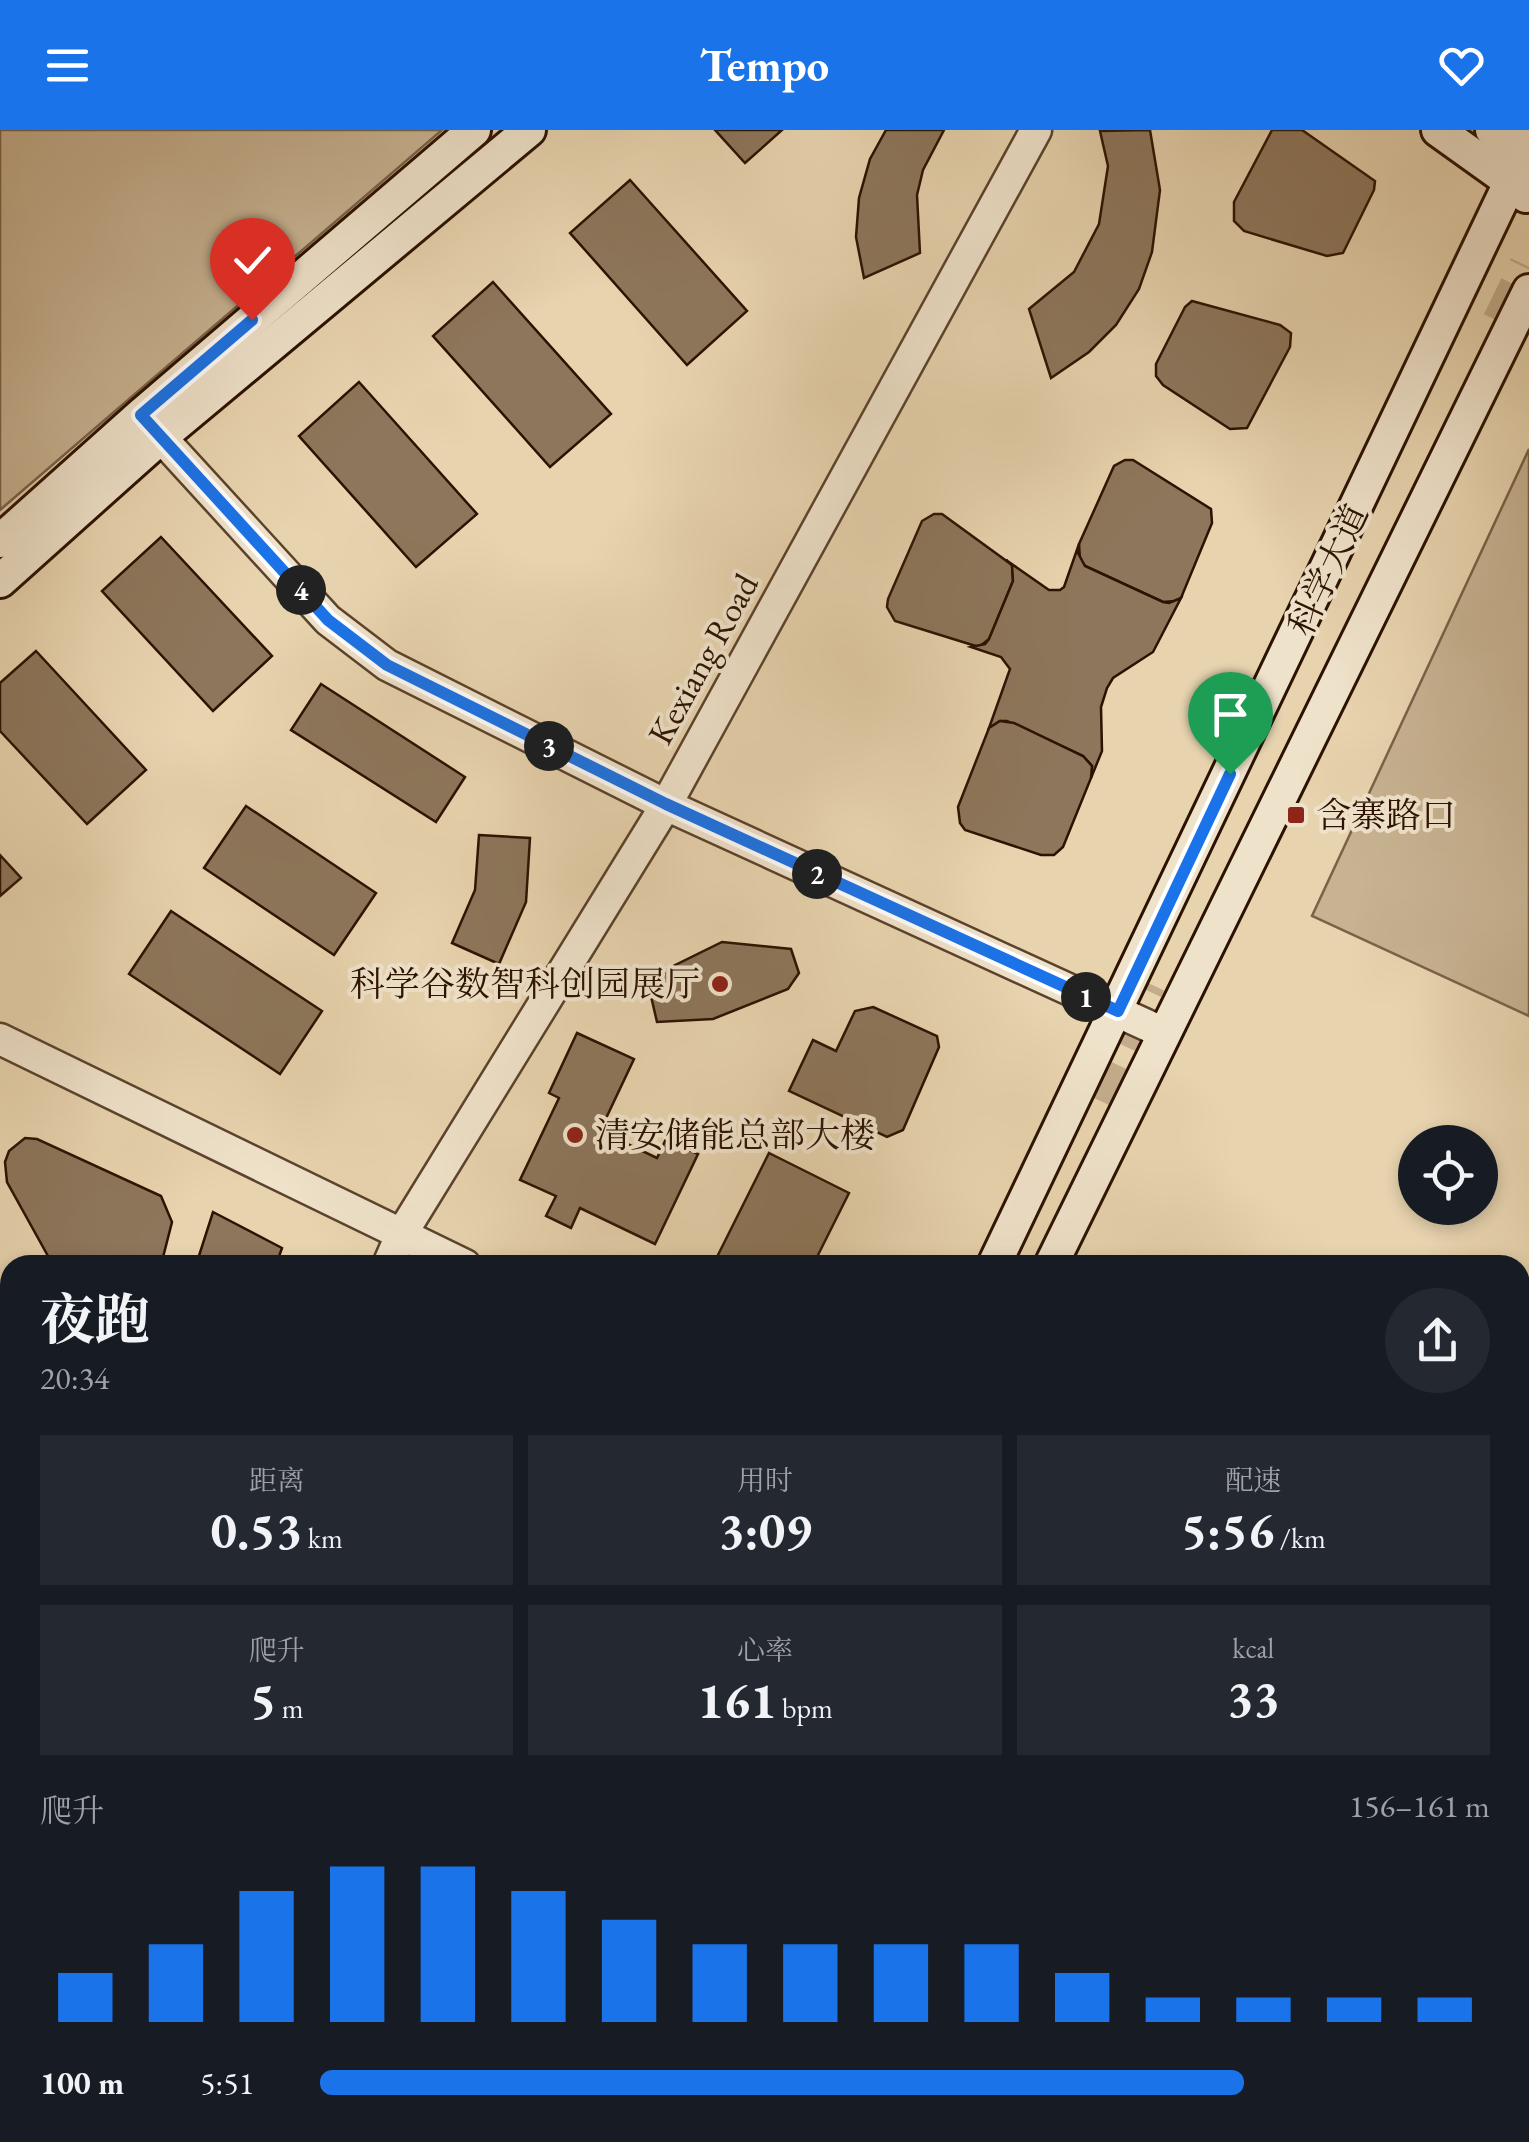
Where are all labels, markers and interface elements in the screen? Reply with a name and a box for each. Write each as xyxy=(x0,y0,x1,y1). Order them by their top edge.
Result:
text: Tempo xyxy=(700,36,829,94)
icon: menu xyxy=(40,38,95,93)
icon: heart xyxy=(1434,38,1489,93)
pin xyxy=(210,218,295,321)
icon: check xyxy=(225,233,280,288)
street label: 科学大道 xyxy=(1278,497,1378,643)
pin: 4 xyxy=(276,565,326,615)
street label: Kexiang Road xyxy=(637,565,768,752)
text: 4 xyxy=(294,572,308,608)
pin xyxy=(1188,672,1273,775)
icon: arrive xyxy=(1203,687,1258,742)
pin: 3 xyxy=(524,721,574,771)
text: 3 xyxy=(542,728,556,764)
place label: 含寨路口 xyxy=(1316,792,1456,837)
marker: 含寨路口 xyxy=(1285,804,1307,826)
pin: 2 xyxy=(792,849,842,899)
text: 2 xyxy=(810,856,824,892)
place label: 科学谷数智科创园展厅 xyxy=(350,961,700,1006)
pin: 1 xyxy=(1061,972,1111,1022)
marker: 科学谷数智科创园展厅 xyxy=(709,973,731,995)
text: 1 xyxy=(1079,979,1093,1015)
place label: 清安储能总部大楼 xyxy=(595,1112,875,1157)
marker: 清安储能总部大楼 xyxy=(564,1124,586,1146)
map controls xyxy=(1398,1125,1498,1225)
button: locate xyxy=(1398,1125,1498,1225)
text: 夜跑 xyxy=(40,1284,150,1355)
button: share xyxy=(1385,1288,1490,1393)
text: 20:34 xyxy=(40,1357,109,1399)
text: 距离 xyxy=(249,1462,305,1498)
text: 用时 xyxy=(737,1462,793,1498)
text: 配速 xyxy=(1225,1462,1281,1498)
text: 0.53 xyxy=(211,1498,302,1563)
text: 3:09 xyxy=(718,1498,812,1563)
text: 5:56 xyxy=(1181,1498,1274,1563)
text: km xyxy=(302,1520,343,1556)
text: /km xyxy=(1274,1520,1326,1556)
text: kcal xyxy=(1232,1630,1274,1666)
text: 爬升 xyxy=(249,1632,305,1668)
text: 心率 xyxy=(737,1632,793,1668)
text: 33 xyxy=(1227,1666,1280,1731)
text: 5 xyxy=(250,1668,276,1733)
text: 161 xyxy=(697,1668,777,1733)
text: m xyxy=(276,1690,304,1726)
text: bpm xyxy=(777,1690,833,1726)
text: 156–161 m xyxy=(1349,1785,1490,1827)
text: 爬升 xyxy=(40,1790,104,1832)
text: 100 m xyxy=(40,2062,124,2104)
text: 5:51 xyxy=(200,2062,254,2104)

